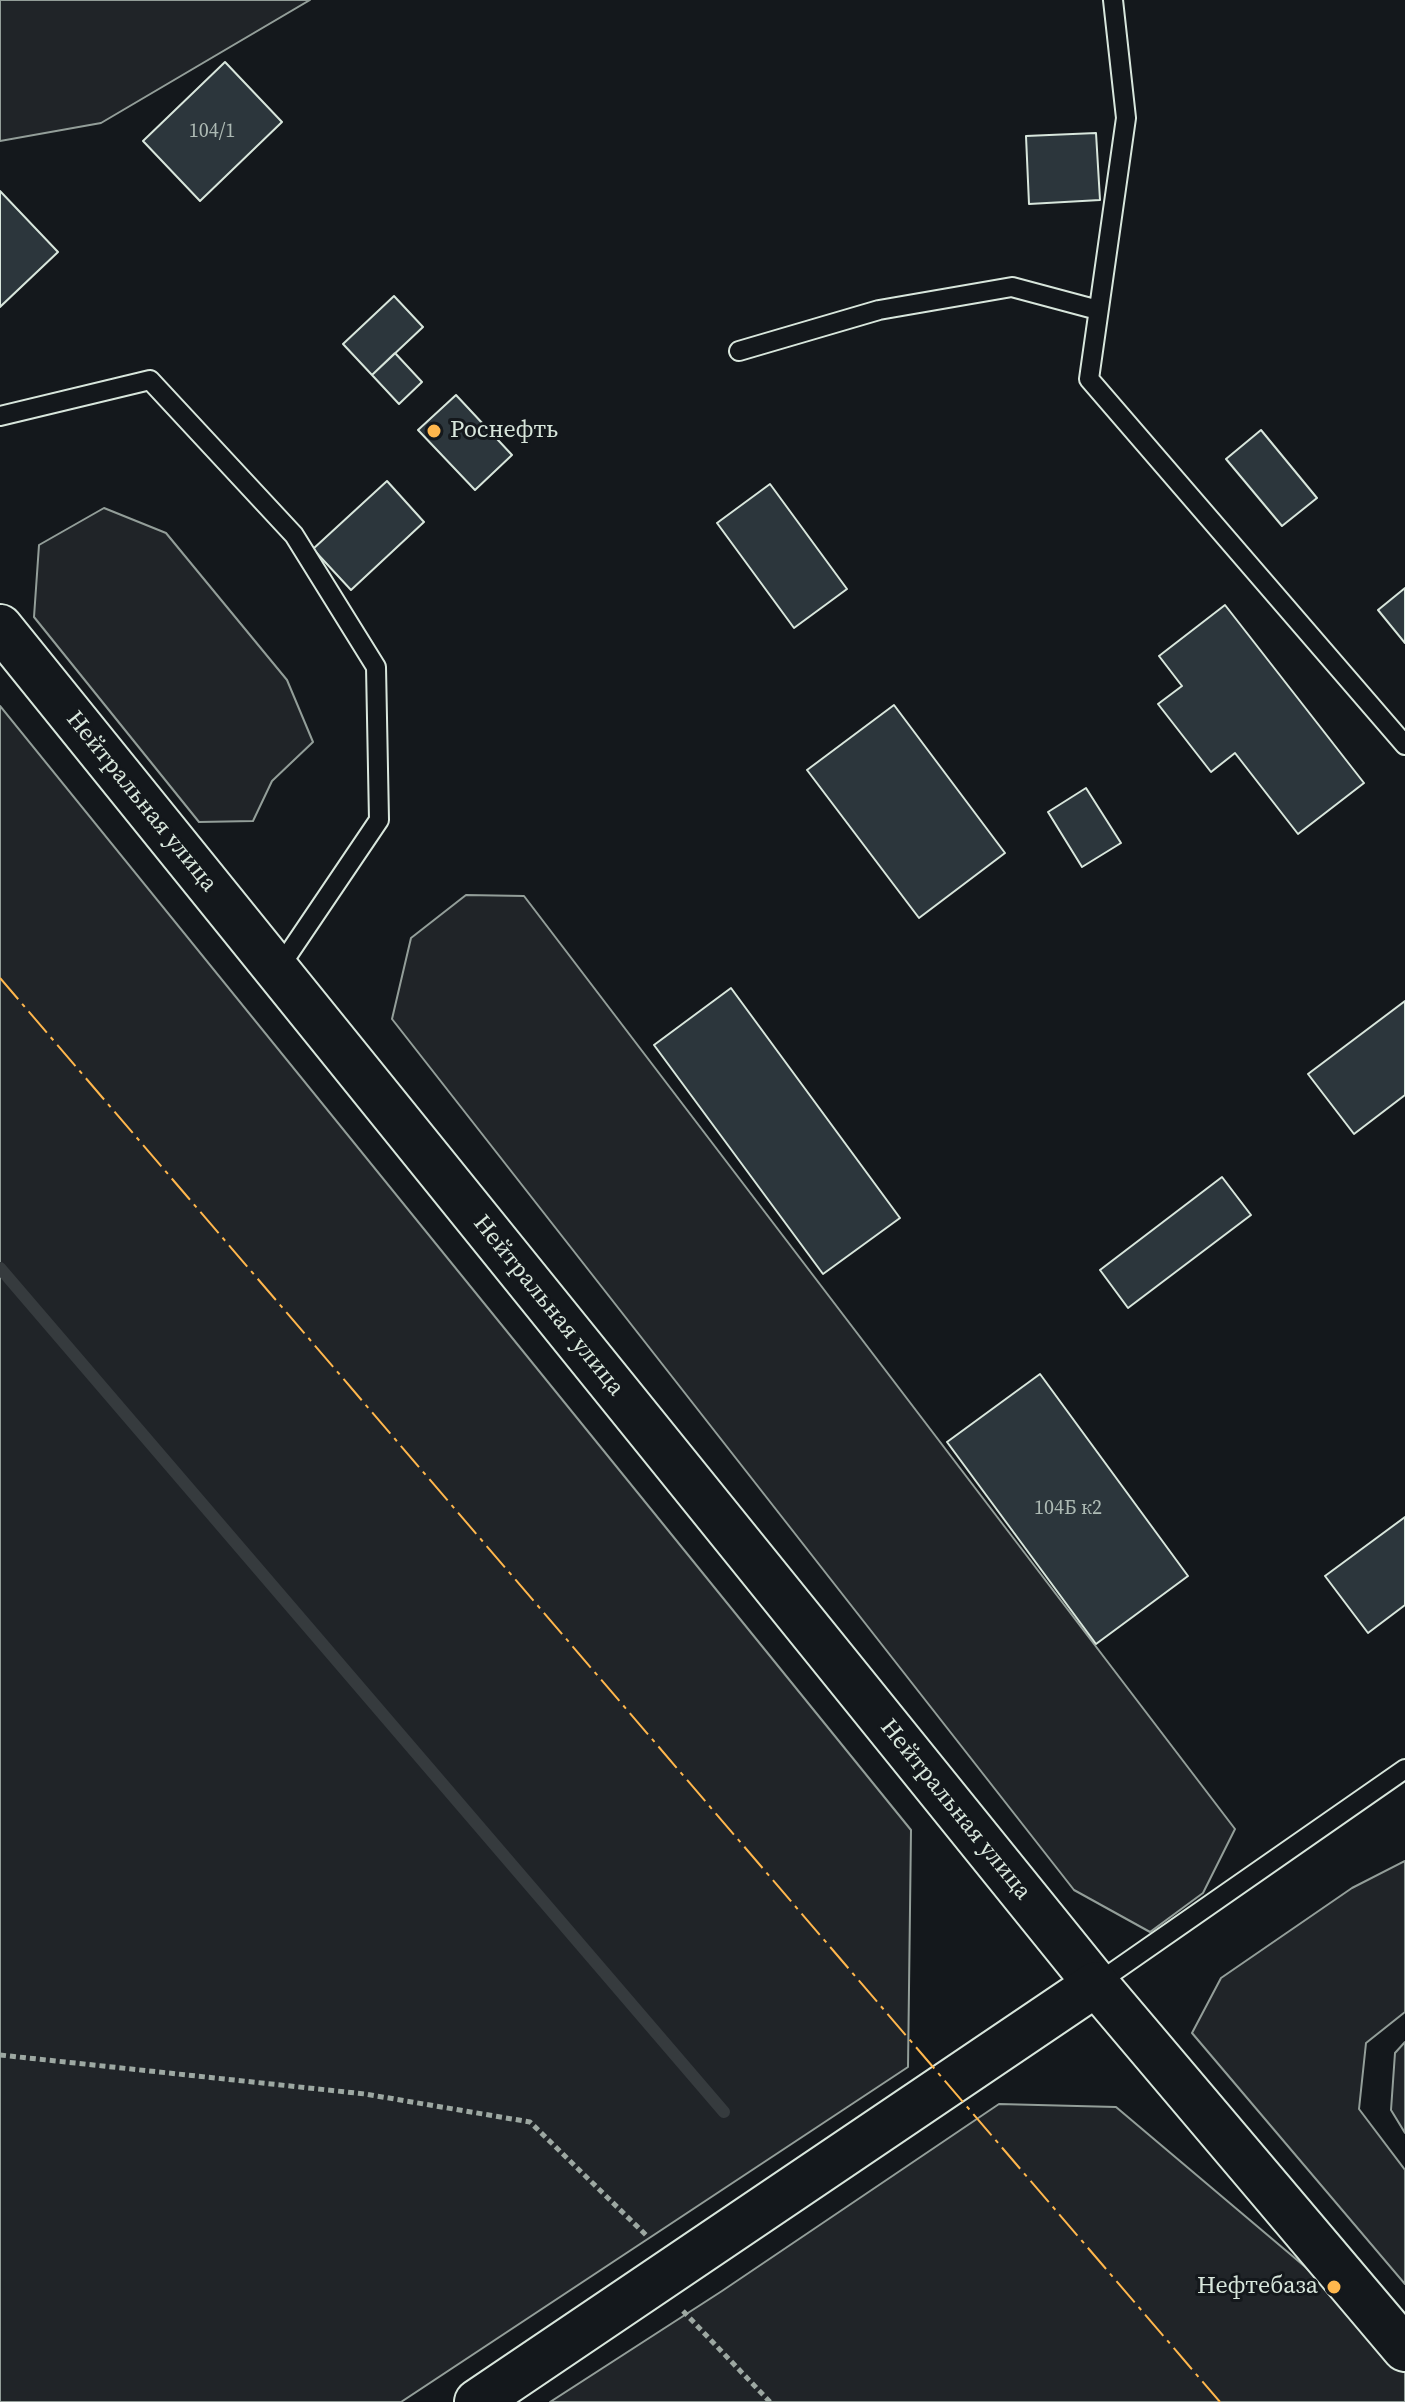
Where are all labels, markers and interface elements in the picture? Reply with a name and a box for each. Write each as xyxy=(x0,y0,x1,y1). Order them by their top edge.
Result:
house number: 104/1 xyxy=(189,120,235,144)
place label: Роснефть xyxy=(450,417,558,445)
marker: Роснефть xyxy=(425,422,443,440)
street label: Нейтральная улица xyxy=(59,706,223,898)
street label: Нейтральная улица xyxy=(466,1210,630,1402)
house number: 104Б к2 xyxy=(1034,1497,1102,1521)
street label: Нейтральная улица xyxy=(873,1714,1037,1906)
place label: Нефтебаза xyxy=(1197,2273,1318,2301)
marker: Нефтебаза xyxy=(1325,2278,1343,2296)

